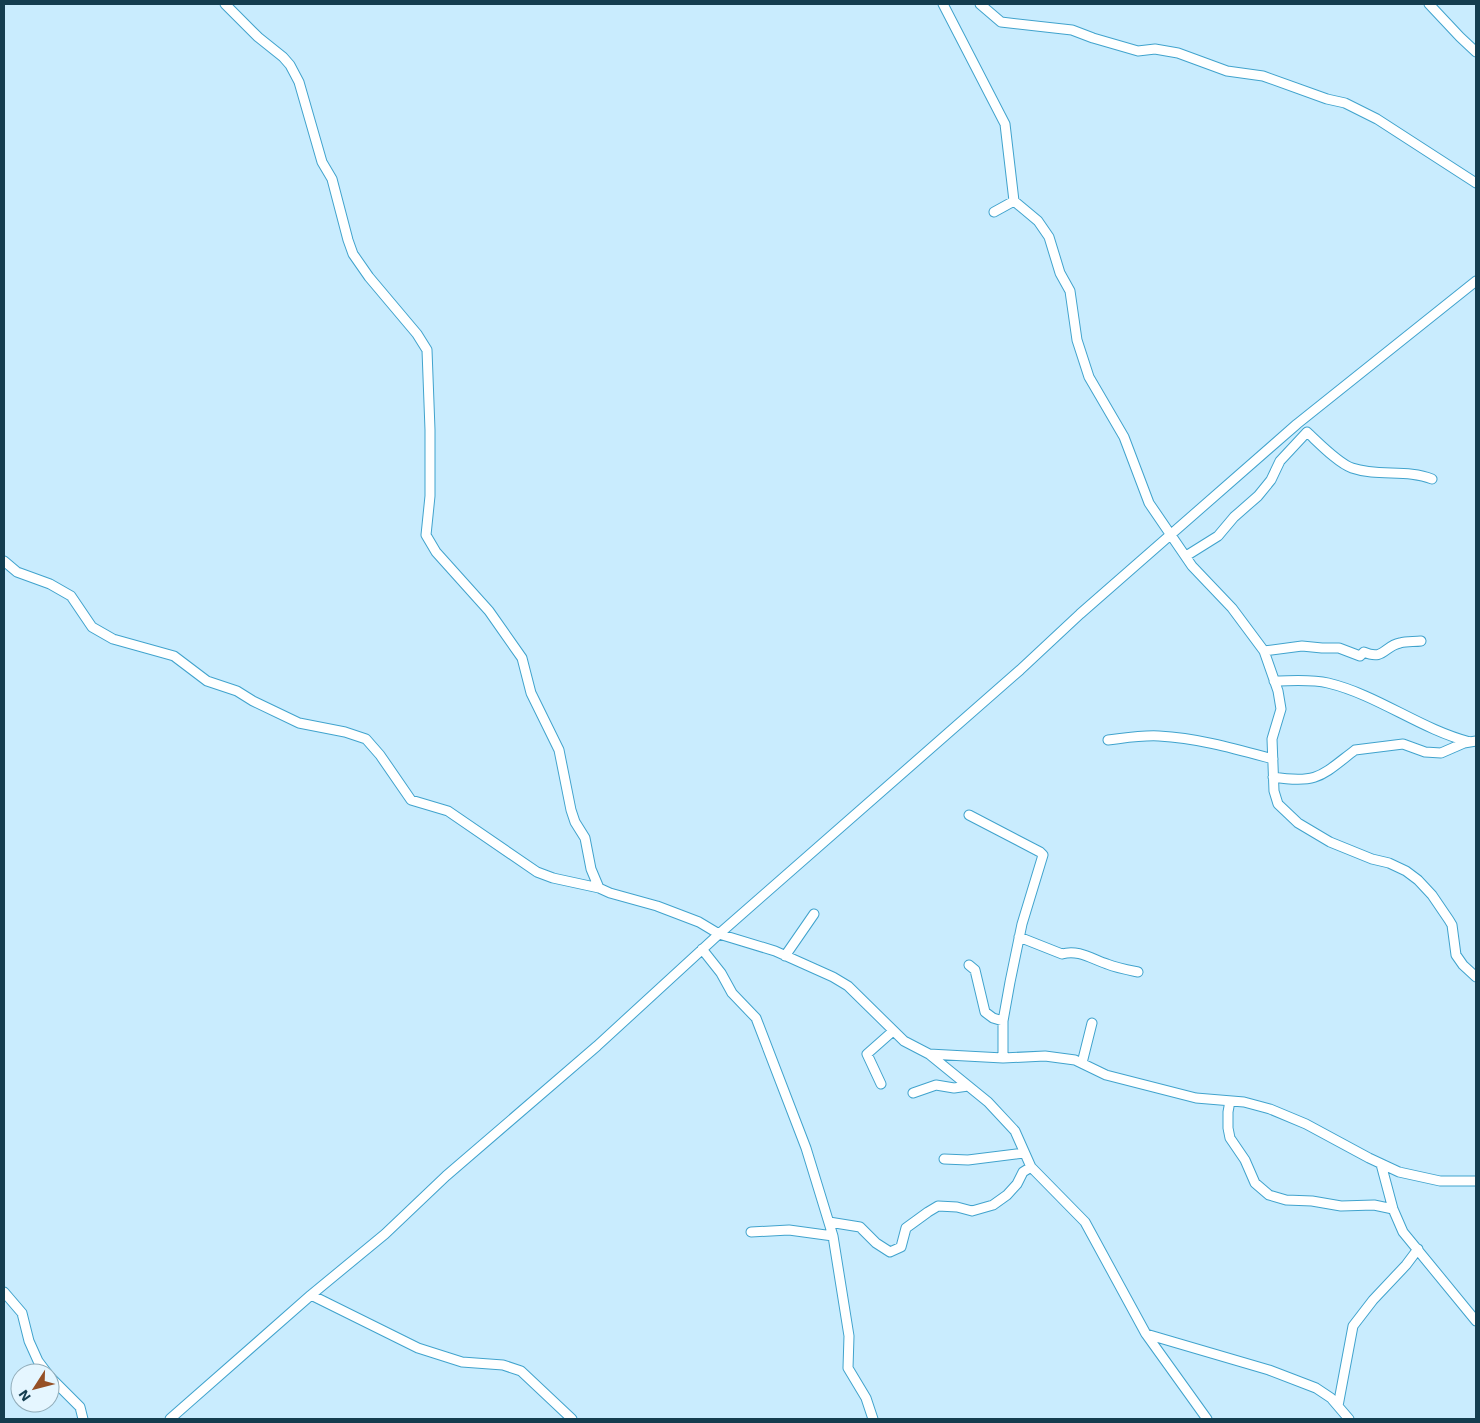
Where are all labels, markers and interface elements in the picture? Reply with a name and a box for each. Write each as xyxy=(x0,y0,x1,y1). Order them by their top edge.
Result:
north arrow xyxy=(10,1363,60,1413)
text: N xyxy=(15,1387,34,1405)

